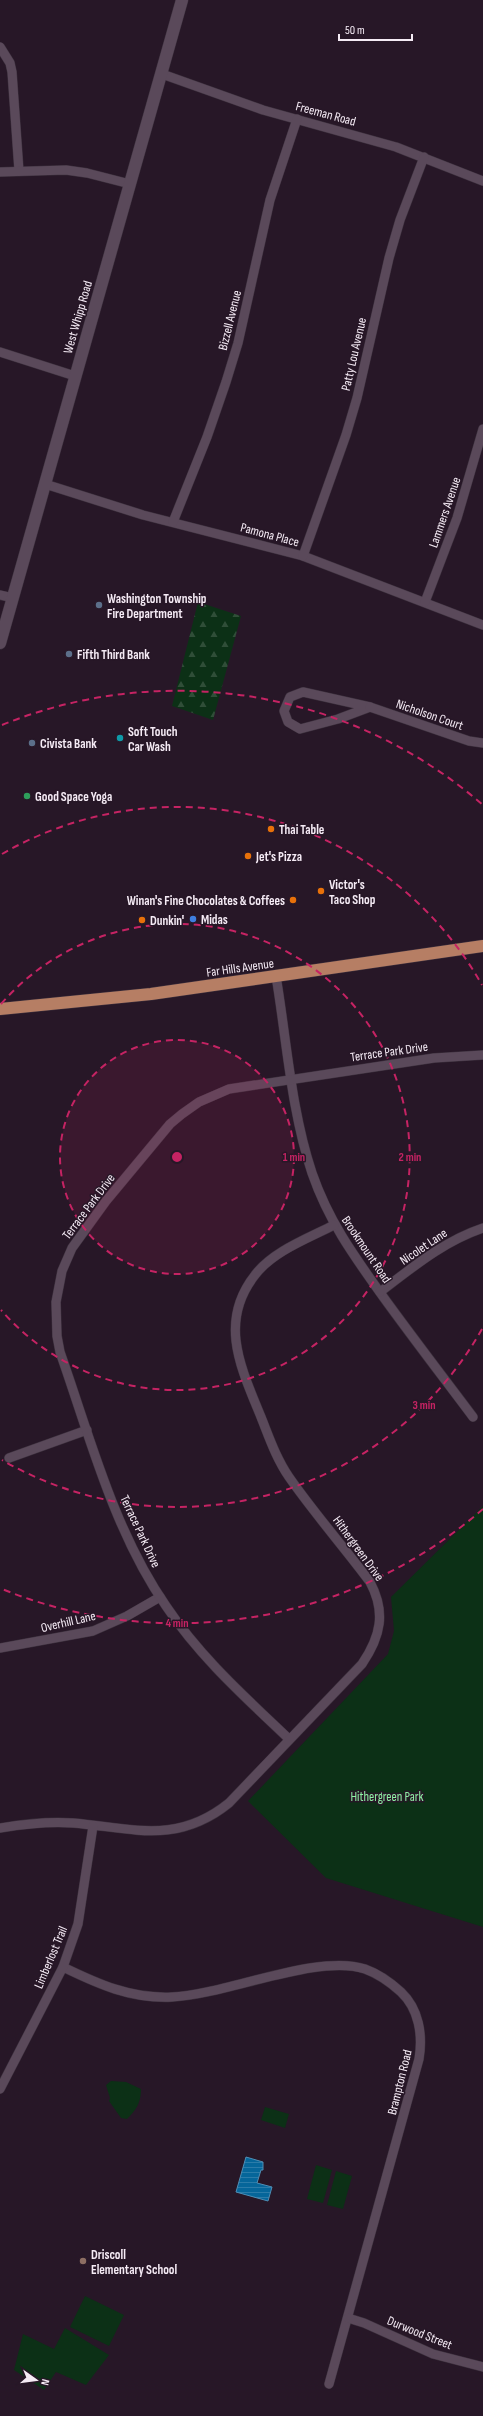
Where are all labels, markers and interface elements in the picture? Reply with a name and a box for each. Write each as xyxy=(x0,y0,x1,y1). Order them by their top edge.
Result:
scale bar xyxy=(339,16,412,42)
text: 50 m xyxy=(345,23,365,38)
street label: Freeman Road xyxy=(294,98,358,130)
street label: West Whipp Road xyxy=(60,279,96,356)
street label: Bizzell Avenue xyxy=(215,289,245,352)
street label: Patty Lou Avenue xyxy=(338,316,370,392)
street label: Lammers Avenue xyxy=(425,475,465,550)
street label: Pamona Place xyxy=(239,519,301,550)
place label: Washington Township Fire Department xyxy=(107,591,207,622)
marker: Washington Township Fire Department xyxy=(94,600,104,610)
place label: Fifth Third Bank xyxy=(77,647,150,663)
marker: Fifth Third Bank xyxy=(64,649,74,659)
street label: Nicholson Court xyxy=(394,696,465,734)
place label: Soft Touch Car Wash xyxy=(128,724,178,755)
marker: Soft Touch Car Wash xyxy=(115,733,125,743)
place label: Civista Bank xyxy=(40,736,97,752)
marker: Civista Bank xyxy=(27,738,37,748)
place label: Good Space Yoga xyxy=(35,789,112,805)
marker: Good Space Yoga xyxy=(22,791,32,801)
place label: Thai Table xyxy=(279,822,325,838)
marker: Thai Table xyxy=(266,824,276,834)
place label: Jet's Pizza xyxy=(255,849,302,865)
marker: Jet's Pizza xyxy=(243,851,253,861)
place label: Victor's Taco Shop xyxy=(329,877,376,908)
marker: Victor's Taco Shop xyxy=(316,886,326,896)
place label: Winan's Fine Chocolates & Coffees xyxy=(127,893,285,909)
marker: Winan's Fine Chocolates & Coffees xyxy=(288,895,298,905)
place label: Midas xyxy=(201,912,228,928)
place label: Dunkin' xyxy=(150,913,184,929)
marker: Midas xyxy=(188,914,198,924)
marker: Dunkin' xyxy=(137,915,147,925)
street label: Far Hills Avenue xyxy=(205,955,275,981)
street label: Terrace Park Drive xyxy=(349,1039,429,1065)
centre of rings xyxy=(170,1150,184,1164)
text: 1 min xyxy=(283,1150,305,1165)
text: 2 min xyxy=(399,1150,421,1165)
street label: Terrace Park Drive xyxy=(59,1171,119,1243)
street label: Brookmount Road xyxy=(338,1213,394,1286)
street label: Nicolet Lane xyxy=(397,1225,450,1269)
text: 3 min xyxy=(413,1398,435,1413)
street label: Terrace Park Drive xyxy=(116,1493,164,1570)
street label: Hithergreen Drive xyxy=(329,1513,387,1584)
street label: Overhill Lane xyxy=(39,1608,97,1636)
text: 4 min xyxy=(165,1616,189,1631)
park label: Hithergreen Park xyxy=(351,1789,424,1805)
street label: Limberlost Trail xyxy=(31,1924,71,1991)
street label: Brampton Road xyxy=(384,2048,416,2116)
place label: Driscoll Elementary School xyxy=(91,2247,178,2278)
marker: Driscoll Elementary School xyxy=(78,2256,88,2266)
street label: Durwood Street xyxy=(385,2313,454,2353)
north arrow xyxy=(16,2360,56,2400)
text: N xyxy=(38,2378,52,2387)

